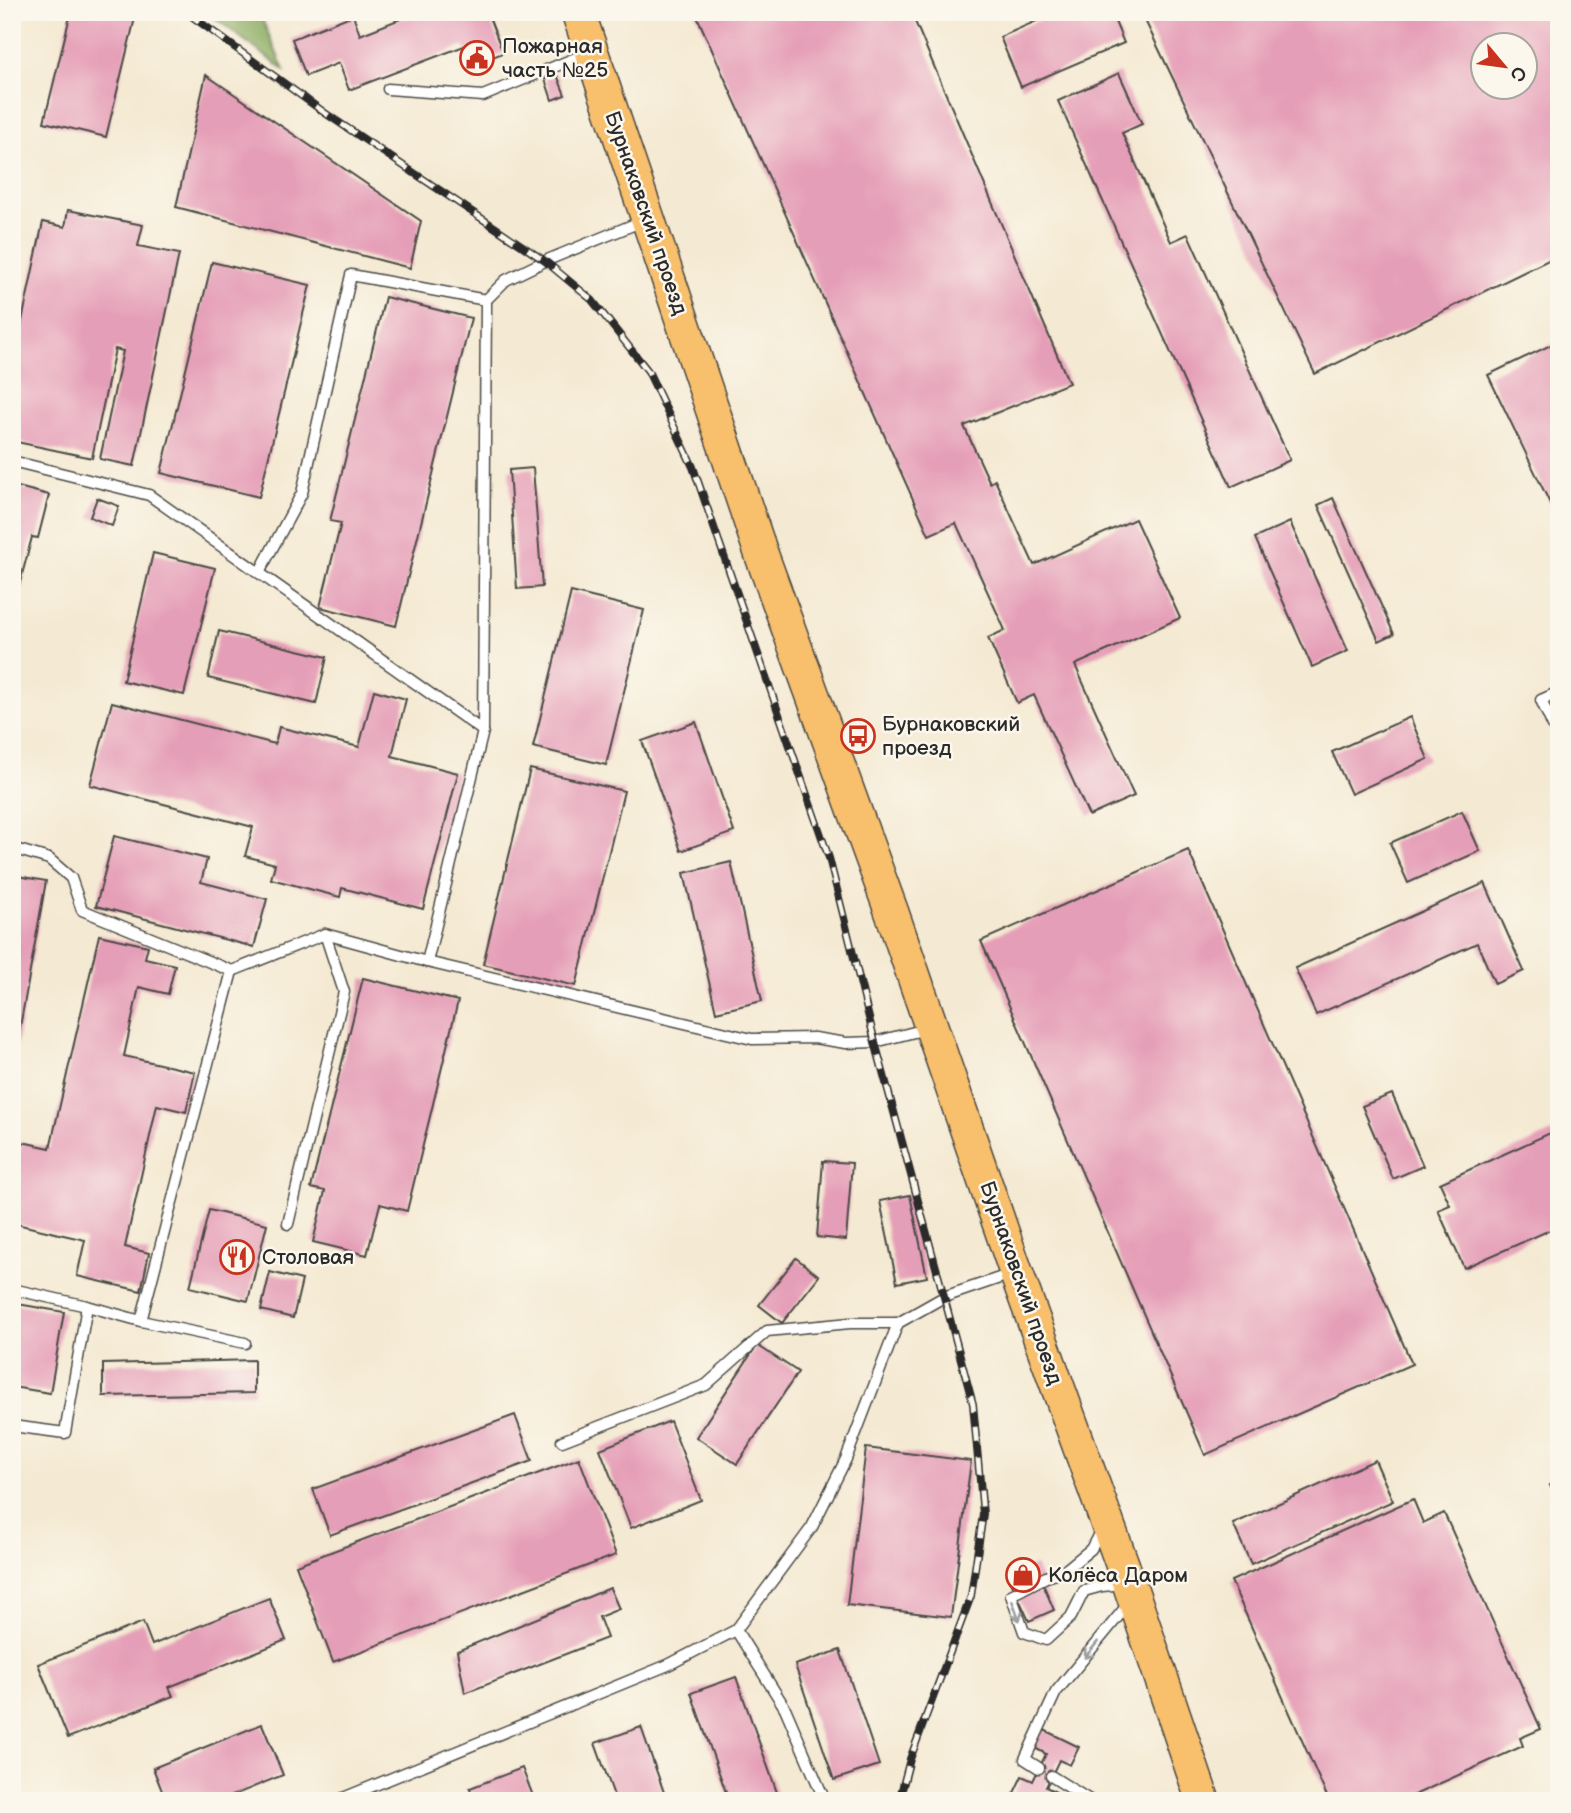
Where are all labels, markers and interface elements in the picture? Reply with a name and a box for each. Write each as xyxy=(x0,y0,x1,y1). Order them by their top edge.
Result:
north arrow xyxy=(1470,32,1540,102)
place label: Пожарная часть №25 xyxy=(502,34,608,83)
public building icon: Пожарная часть №25 xyxy=(458,39,496,77)
text: С xyxy=(1504,62,1531,85)
street label: Бурнаковский проезд xyxy=(599,108,693,318)
place label: Бурнаковский проезд xyxy=(882,712,1020,761)
bus stop icon: Бурнаковский проезд xyxy=(839,717,877,755)
street label: Бурнаковский проезд xyxy=(974,1178,1068,1388)
restaurant icon: Столовая xyxy=(218,1238,256,1276)
place label: Столовая xyxy=(262,1245,354,1270)
shop icon: Колёса Даром xyxy=(1004,1556,1042,1594)
place label: Колёса Даром xyxy=(1048,1563,1188,1588)
one-way arrow xyxy=(1011,1599,1024,1621)
one-way arrow xyxy=(1083,1641,1098,1659)

